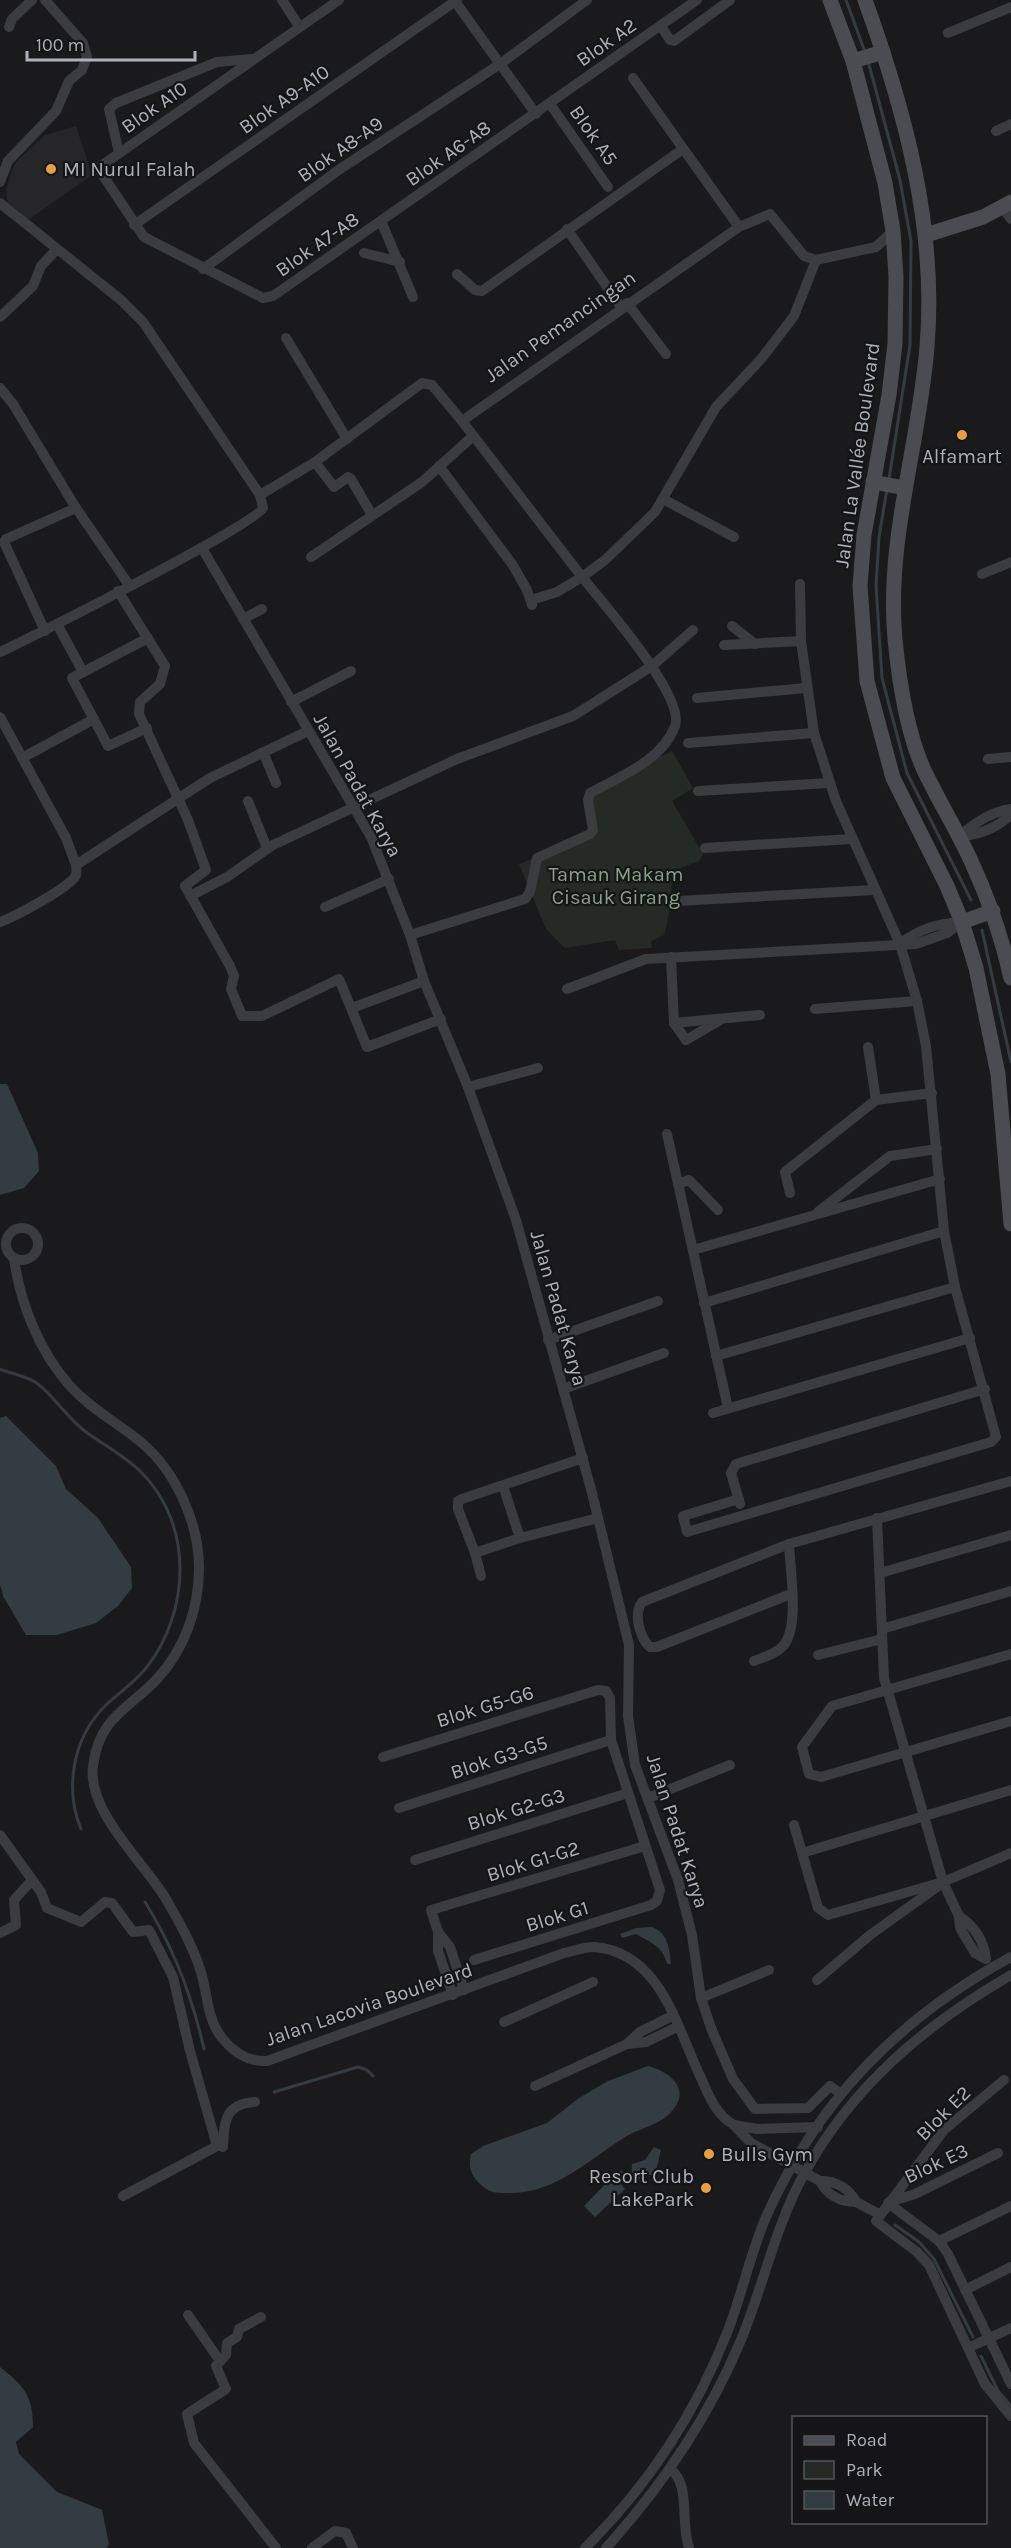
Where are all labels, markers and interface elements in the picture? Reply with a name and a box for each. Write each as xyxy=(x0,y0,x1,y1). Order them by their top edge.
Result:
street label: Blok A2 xyxy=(572,13,641,71)
scale bar xyxy=(27,24,195,62)
text: 100 m xyxy=(36,34,84,56)
street label: Blok A9-A10 xyxy=(235,60,334,139)
street label: Blok A10 xyxy=(117,76,192,138)
street label: Blok A5 xyxy=(565,101,622,170)
street label: Blok A8-A9 xyxy=(293,112,387,187)
street label: Blok A6-A8 xyxy=(401,116,495,191)
place label: MI Nurul Falah xyxy=(63,158,195,181)
marker: MI Nurul Falah xyxy=(44,162,58,176)
street label: Blok A7-A8 xyxy=(271,207,363,282)
street label: Jalan Pemancingan xyxy=(481,266,640,387)
street label: Jalan La Vallée Boulevard xyxy=(830,341,885,569)
marker: Alfamart xyxy=(955,428,969,442)
place label: Alfamart xyxy=(922,445,1002,468)
street label: Jalan Padat Karya xyxy=(309,710,407,861)
park label: Taman Makam Cisauk Girang xyxy=(549,863,683,909)
street label: Jalan Padat Karya xyxy=(525,1228,592,1388)
street label: Blok G5-G6 xyxy=(434,1681,537,1732)
street label: Blok G3-G5 xyxy=(448,1731,551,1784)
street label: Jalan Padat Karya xyxy=(642,1751,713,1911)
street label: Blok G2-G3 xyxy=(464,1784,568,1835)
street label: Blok G1-G2 xyxy=(484,1836,582,1886)
street label: Blok G1 xyxy=(523,1896,591,1937)
street label: Jalan Lacovia Boulevard xyxy=(263,1958,476,2051)
street label: Blok E2 xyxy=(911,2081,975,2145)
street label: Blok E3 xyxy=(901,2139,972,2188)
place label: Bulls Gym xyxy=(721,2143,813,2166)
marker: Bulls Gym xyxy=(702,2147,716,2161)
place label: Resort Club LakePark xyxy=(589,2165,694,2211)
marker: Resort Club LakePark xyxy=(699,2181,713,2195)
legend xyxy=(792,2416,987,2524)
text: Road xyxy=(846,2429,887,2451)
text: Park xyxy=(846,2459,883,2481)
text: Water xyxy=(846,2489,894,2511)

